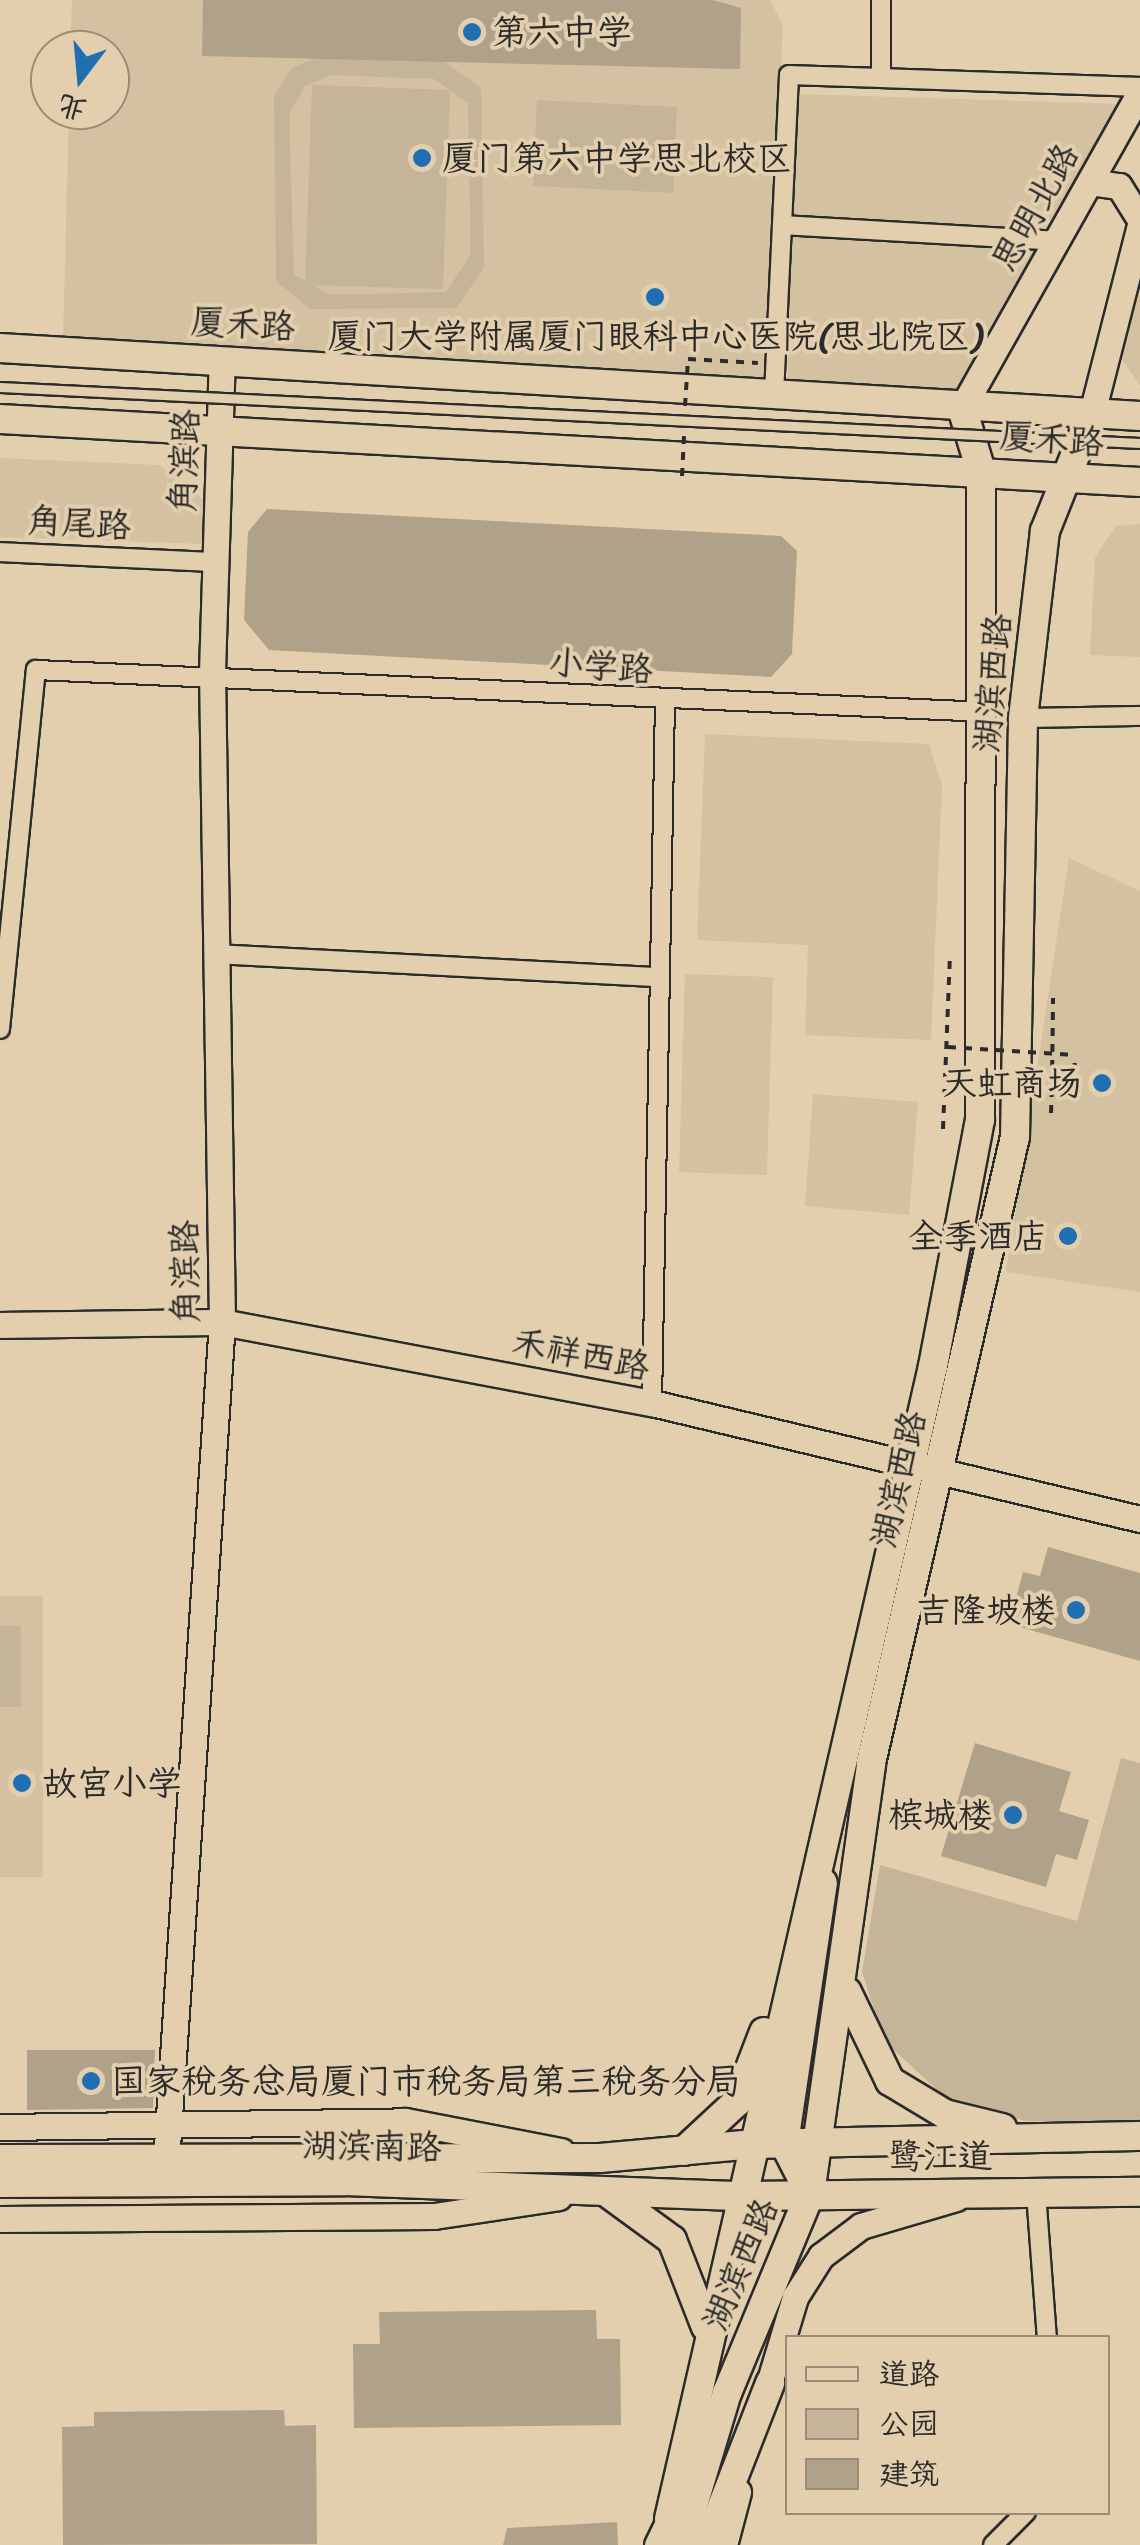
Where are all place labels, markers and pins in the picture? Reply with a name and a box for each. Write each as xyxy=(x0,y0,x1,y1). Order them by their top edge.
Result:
place label: 第六中学 xyxy=(492,11,632,53)
marker: 第六中学 xyxy=(461,21,483,43)
place label: 厦门第六中学思北校区 xyxy=(442,137,792,179)
marker: 厦门第六中学思北校区 xyxy=(411,147,433,169)
marker: 厦门大学附属厦门眼科中心医院(思北院区) xyxy=(642,284,668,310)
place label: 厦门大学附属厦门眼科中心医院(思北院区) xyxy=(328,315,982,357)
place label: 天虹商场 xyxy=(942,1062,1082,1104)
marker: 天虹商场 xyxy=(1091,1072,1113,1094)
place label: 全季酒店 xyxy=(908,1215,1048,1257)
marker: 全季酒店 xyxy=(1057,1225,1079,1247)
place label: 吉隆坡楼 xyxy=(916,1589,1056,1631)
marker: 吉隆坡楼 xyxy=(1065,1599,1087,1621)
place label: 故宫小学 xyxy=(42,1762,182,1804)
marker: 故宫小学 xyxy=(11,1772,33,1794)
place label: 槟城楼 xyxy=(888,1794,993,1836)
marker: 槟城楼 xyxy=(1002,1804,1024,1826)
place label: 国家税务总局厦门市税务局第三税务分局 xyxy=(111,2060,741,2102)
marker: 国家税务总局厦门市税务局第三税务分局 xyxy=(80,2070,102,2092)

